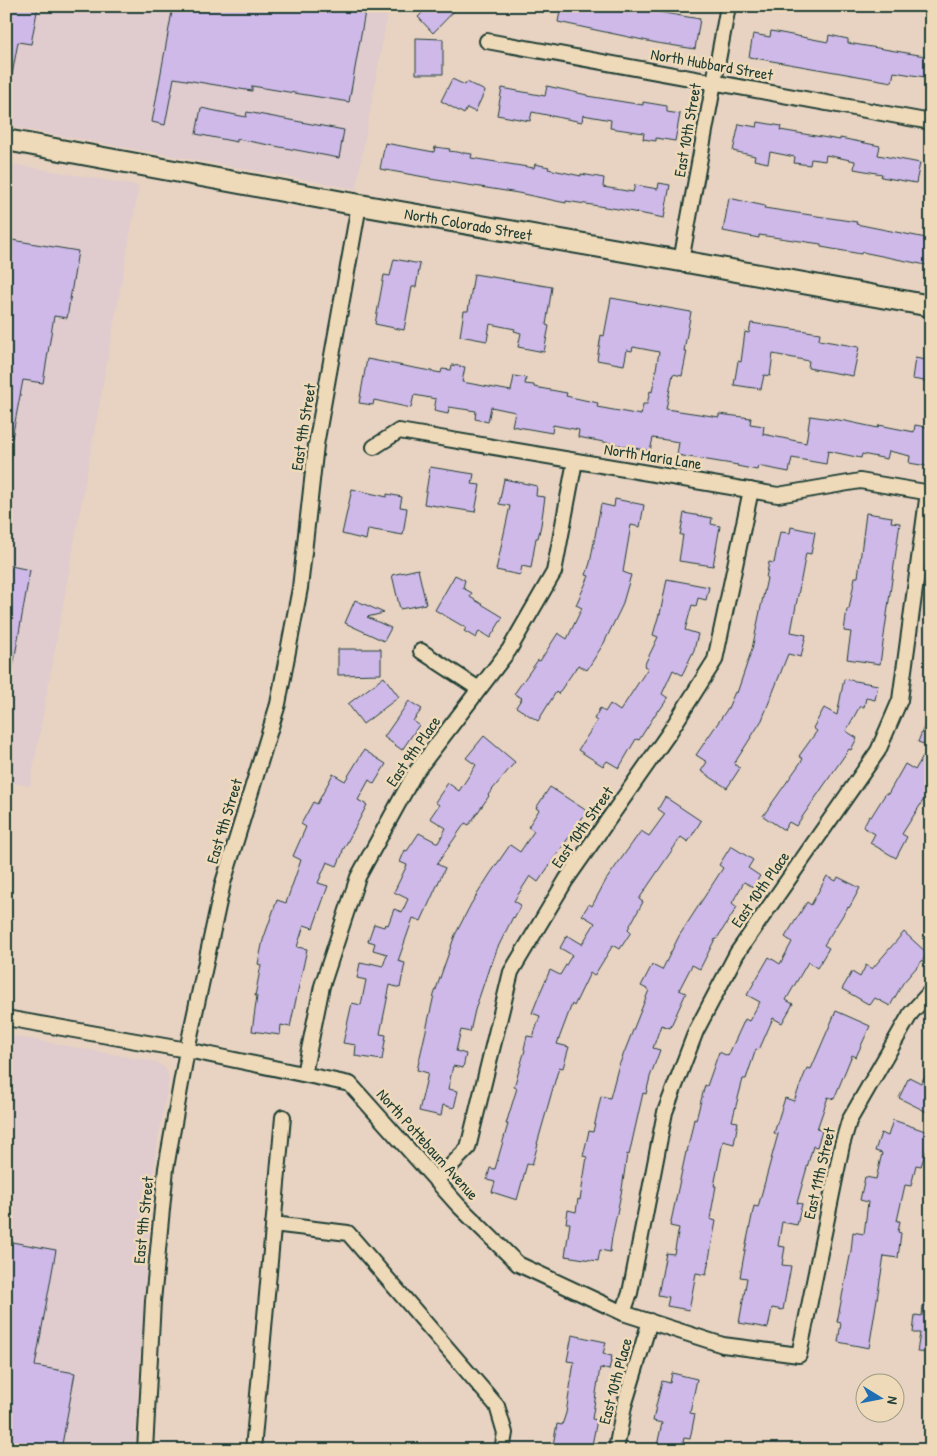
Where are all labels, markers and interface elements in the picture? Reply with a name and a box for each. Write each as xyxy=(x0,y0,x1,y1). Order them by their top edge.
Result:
street label: North Hubbard Street xyxy=(649,42,775,86)
street label: East 10th Street xyxy=(668,81,706,179)
street label: North Colorado Street xyxy=(403,202,534,246)
street label: East 9th Street xyxy=(285,381,321,472)
street label: North Maria Lane xyxy=(603,437,704,475)
street label: East 9th Place xyxy=(381,711,446,791)
street label: East 9th Street xyxy=(201,775,247,866)
street label: East 10th Street xyxy=(546,781,618,872)
street label: East 10th Place xyxy=(726,846,795,932)
street label: North Pottebaum Avenue xyxy=(372,1084,484,1205)
street label: East 11th Street xyxy=(798,1125,840,1221)
street label: East 9th Street xyxy=(127,1175,159,1265)
street label: East 10th Place xyxy=(593,1335,637,1427)
north arrow xyxy=(854,1374,904,1424)
text: N xyxy=(883,1395,903,1406)

